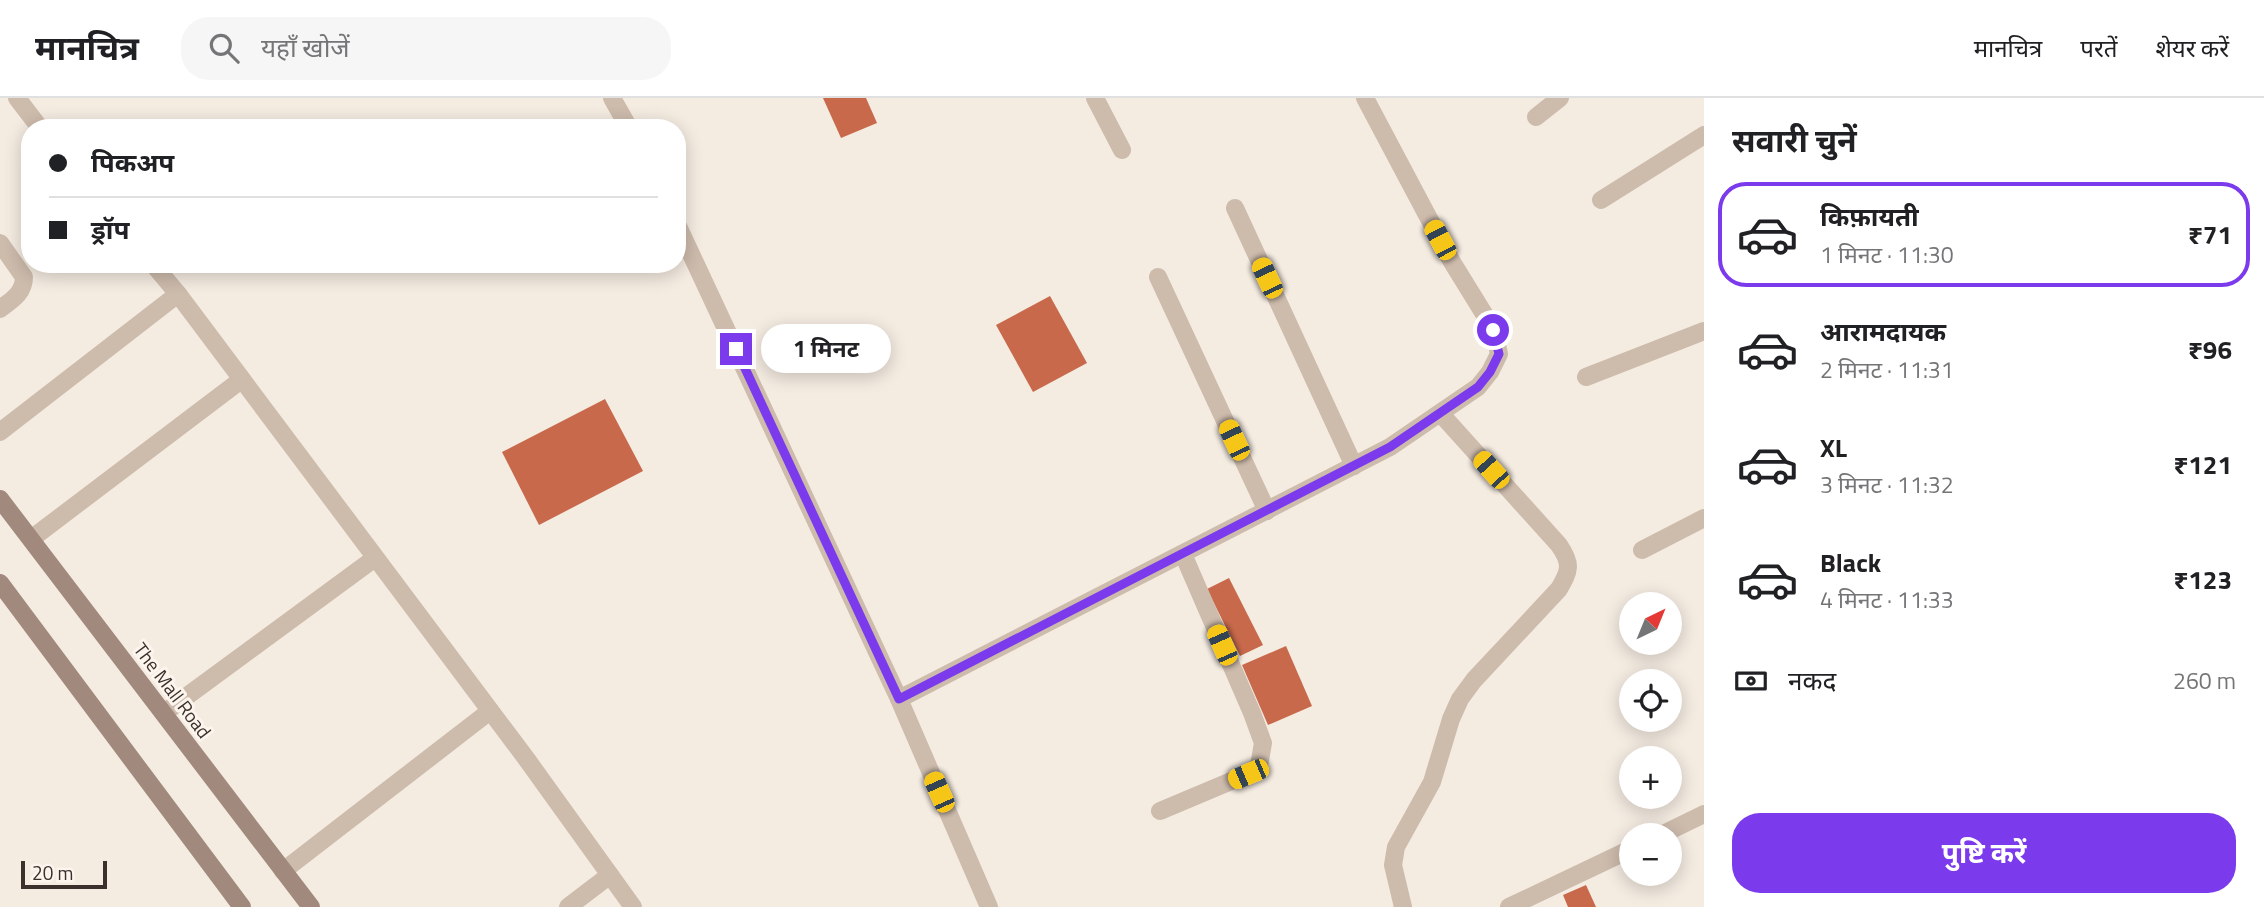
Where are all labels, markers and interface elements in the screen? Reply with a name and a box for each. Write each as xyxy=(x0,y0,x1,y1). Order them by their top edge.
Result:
search box xyxy=(181,17,671,80)
text: मानचित्र xyxy=(35,23,139,73)
text: यहाँ खोजें xyxy=(261,28,350,67)
icon: search xyxy=(205,29,243,67)
text: मानचित्र xyxy=(1974,30,2042,66)
text: परतें xyxy=(2080,30,2117,66)
text: शेयर करें xyxy=(2155,30,2229,66)
text: सवारी चुनें xyxy=(1732,116,1857,164)
text: पिकअप xyxy=(91,143,174,182)
text: किफ़ायती xyxy=(1820,197,1919,236)
icon: car xyxy=(1736,203,1799,266)
text: ड्रॉप xyxy=(91,210,129,249)
text: ₹71 xyxy=(2188,215,2232,254)
car xyxy=(1421,217,1460,263)
text: 1 मिनट · 11:30 xyxy=(1820,237,1954,272)
car xyxy=(1249,255,1286,301)
text: आरामदायक xyxy=(1820,312,1946,351)
route start xyxy=(1477,314,1509,346)
icon: car xyxy=(1736,318,1799,381)
callout: 1 मिनट xyxy=(760,324,890,374)
text: ₹96 xyxy=(2188,330,2232,369)
text: 1 मिनट xyxy=(793,331,859,366)
route end xyxy=(720,333,752,365)
text: 2 मिनट · 11:31 xyxy=(1820,352,1954,387)
car xyxy=(1216,417,1253,463)
text: XL xyxy=(1820,428,1847,467)
icon: car xyxy=(1736,433,1799,496)
text: ₹121 xyxy=(2173,445,2232,484)
car xyxy=(1470,447,1513,493)
text: 3 मिनट · 11:32 xyxy=(1820,467,1954,502)
text: Black xyxy=(1820,543,1881,582)
icon: car xyxy=(1736,548,1799,611)
text: ₹123 xyxy=(2173,560,2232,599)
text: 4 मिनट · 11:33 xyxy=(1820,582,1954,617)
north arrow xyxy=(1619,592,1682,654)
map controls xyxy=(1619,592,1682,886)
car xyxy=(1204,622,1241,668)
street label: The Mall Road xyxy=(127,636,219,744)
text: नकद xyxy=(1788,661,1836,700)
icon: cash xyxy=(1732,662,1770,700)
text: 260 m xyxy=(2173,663,2236,698)
button: locate xyxy=(1619,669,1682,732)
button: + xyxy=(1619,746,1682,809)
car xyxy=(1225,756,1272,792)
car xyxy=(921,769,958,815)
button: पुष्टि करें xyxy=(1732,813,2236,893)
button: − xyxy=(1619,823,1682,886)
scale bar xyxy=(21,858,107,890)
text: 20 m xyxy=(32,858,73,887)

